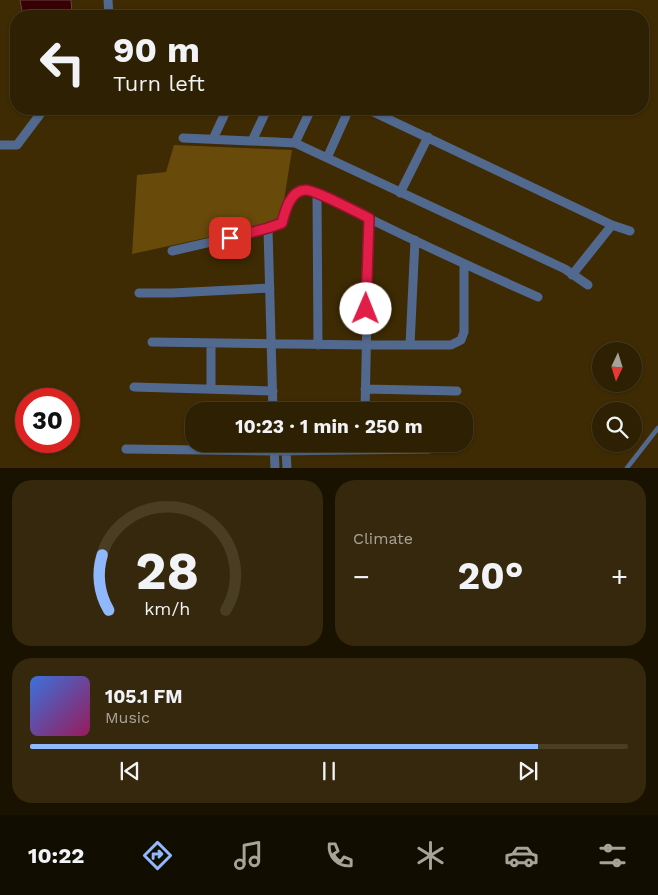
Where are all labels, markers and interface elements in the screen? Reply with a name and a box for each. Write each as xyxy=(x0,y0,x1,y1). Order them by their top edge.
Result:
text: 90 m xyxy=(113,29,200,71)
icon: left xyxy=(30,30,95,95)
text: Turn left xyxy=(113,71,205,96)
pin xyxy=(209,217,251,259)
icon: arrive xyxy=(216,224,244,252)
position arrow xyxy=(339,282,391,334)
north arrow xyxy=(592,342,642,392)
map controls xyxy=(592,342,642,452)
speed limit sign: 30 xyxy=(15,388,80,453)
button: search xyxy=(592,402,642,452)
text: 10:23 · 1 min · 250 m xyxy=(235,415,423,438)
text: Climate xyxy=(353,529,413,548)
text: 28 xyxy=(136,541,199,602)
text: 20° xyxy=(458,554,523,598)
text: − xyxy=(353,560,370,593)
text: + xyxy=(611,560,628,593)
text: km/h xyxy=(144,598,191,619)
text: 105.1 FM xyxy=(105,685,183,708)
text: Music xyxy=(105,708,150,727)
icon: previous xyxy=(116,757,144,785)
icon: pause xyxy=(315,757,343,785)
icon: next xyxy=(514,757,542,785)
icon: directions xyxy=(140,838,175,873)
icon: music xyxy=(231,838,266,873)
icon: phone xyxy=(322,838,357,873)
icon: climate xyxy=(413,838,448,873)
icon: car xyxy=(504,838,539,873)
icon: filters xyxy=(595,838,630,873)
text: 10:22 xyxy=(28,843,84,868)

